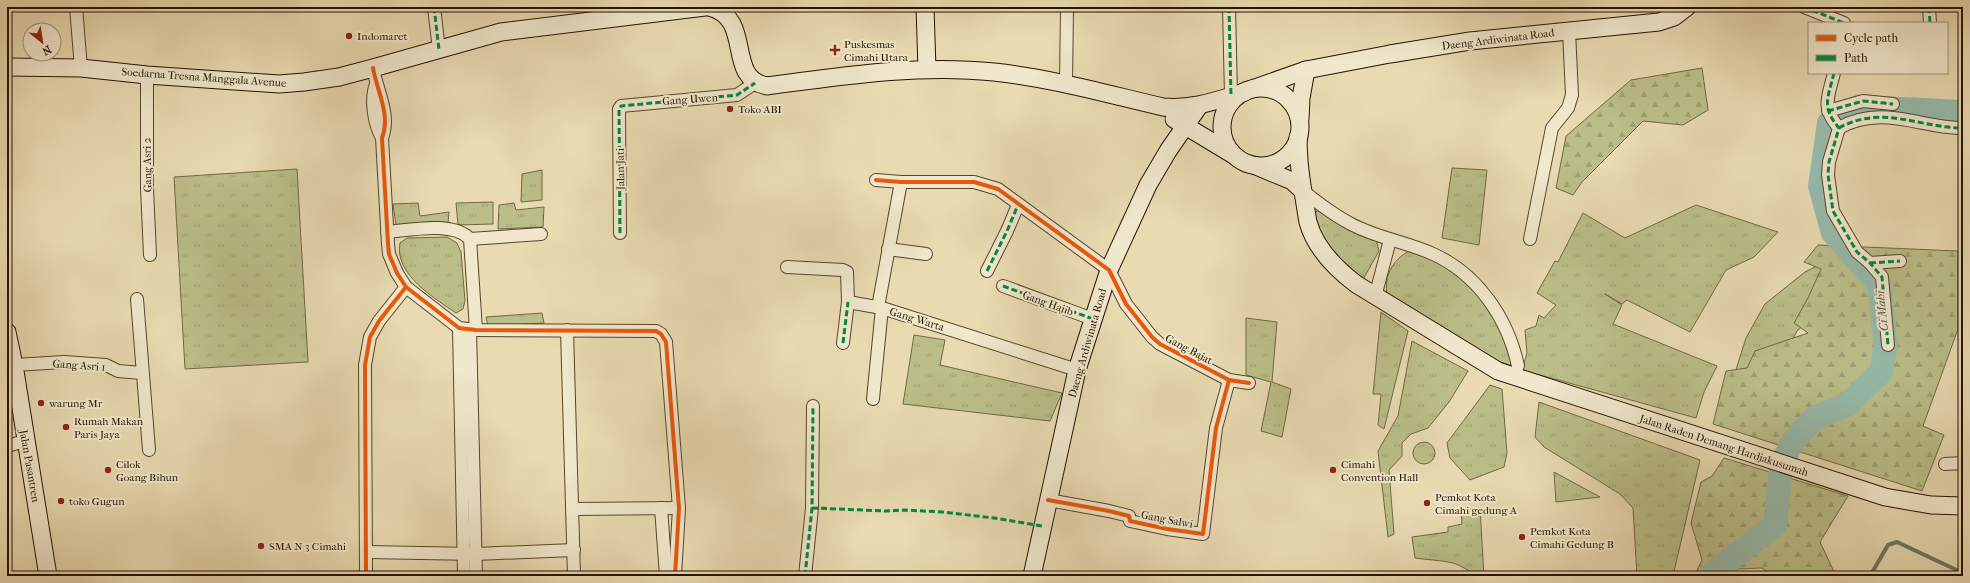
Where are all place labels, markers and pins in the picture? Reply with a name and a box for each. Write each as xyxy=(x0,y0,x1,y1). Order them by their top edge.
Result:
place label: Indomaret xyxy=(357,30,407,43)
marker: Indomaret xyxy=(344,31,354,41)
place label: Puskesmas Cimahi Utara xyxy=(844,38,909,64)
marker: Puskesmas Cimahi Utara xyxy=(829,44,841,56)
place label: Toko ABI xyxy=(738,103,783,116)
marker: Toko ABI xyxy=(725,104,735,114)
place label: warung Mr xyxy=(48,397,103,410)
marker: warung Mr xyxy=(36,398,46,408)
place label: Rumah Makan Paris Jaya xyxy=(74,415,144,441)
marker: Rumah Makan Paris Jaya xyxy=(61,422,71,432)
place label: Cilok Goang Bihun xyxy=(116,458,179,484)
place label: Cimahi Convention Hall xyxy=(1341,458,1418,484)
marker: Cilok Goang Bihun xyxy=(103,465,113,475)
marker: Cimahi Convention Hall xyxy=(1328,465,1338,475)
place label: Pemkot Kota Cimahi gedung A xyxy=(1435,491,1518,517)
place label: toko Gugun xyxy=(69,495,125,508)
marker: toko Gugun xyxy=(56,496,66,506)
marker: Pemkot Kota Cimahi gedung A xyxy=(1422,498,1432,508)
place label: Pemkot Kota Cimahi Gedung B xyxy=(1530,525,1614,551)
marker: Pemkot Kota Cimahi Gedung B xyxy=(1517,532,1527,542)
place label: SMA N 3 Cimahi xyxy=(269,540,347,553)
marker: SMA N 3 Cimahi xyxy=(256,541,266,551)

